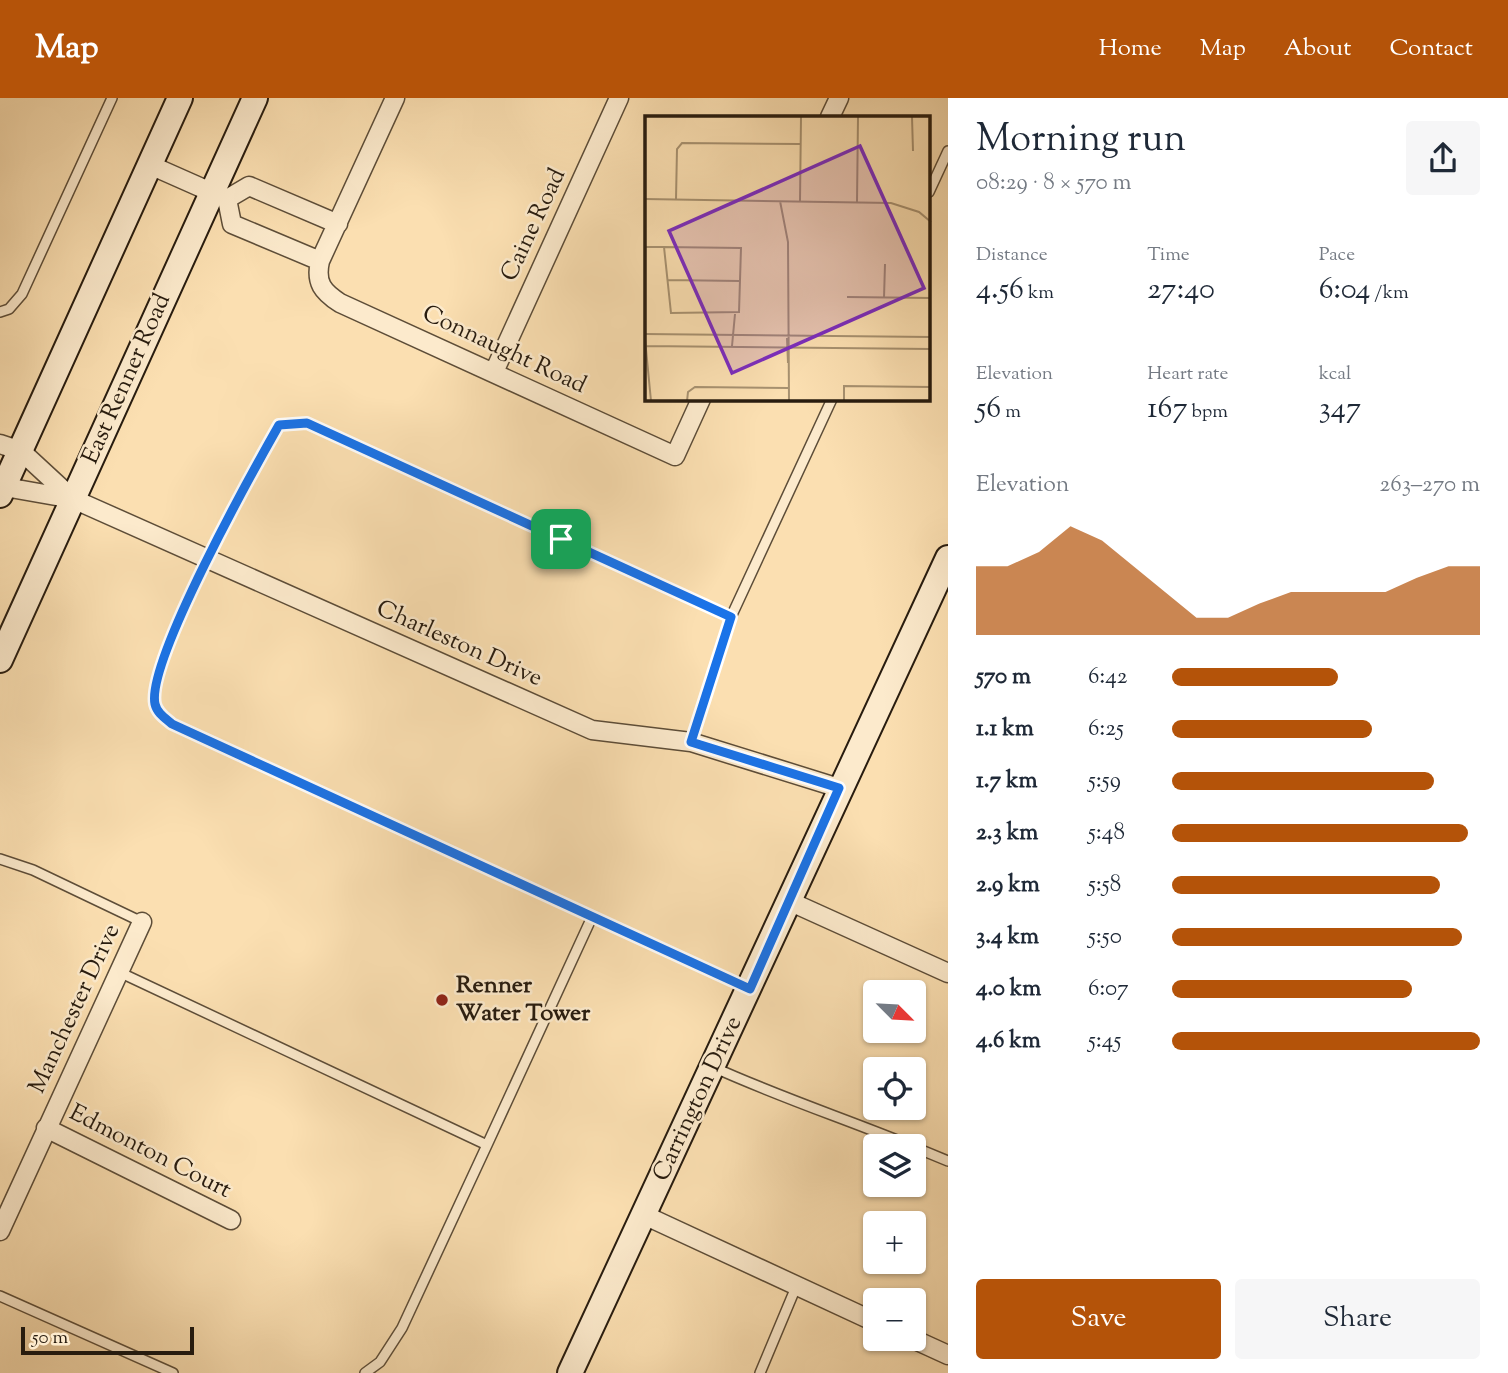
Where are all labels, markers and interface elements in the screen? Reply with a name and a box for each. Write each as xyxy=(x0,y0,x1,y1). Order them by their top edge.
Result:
text: Map xyxy=(35,25,99,73)
text: Home xyxy=(1099,32,1162,66)
text: Map xyxy=(1200,32,1246,66)
text: About xyxy=(1284,32,1351,66)
text: Contact xyxy=(1389,32,1473,66)
text: Morning run xyxy=(976,114,1186,168)
inset map xyxy=(645,116,930,401)
button: share xyxy=(1406,121,1480,195)
street label: Caine Road xyxy=(493,163,575,287)
text: 08:29 · 8 × 570 m xyxy=(976,167,1132,200)
text: Distance xyxy=(976,242,1048,269)
text: Time xyxy=(1147,242,1190,269)
text: Pace xyxy=(1319,242,1355,269)
text: 4.56 xyxy=(976,269,1024,312)
text: 27:40 xyxy=(1147,269,1215,312)
text: 6:04 xyxy=(1319,269,1370,312)
text: km xyxy=(1024,280,1054,307)
text: /km xyxy=(1370,280,1409,307)
street label: East Renner Road xyxy=(74,288,180,470)
street label: Connaught Road xyxy=(416,297,592,403)
text: Elevation xyxy=(976,361,1053,388)
text: Heart rate xyxy=(1147,361,1228,388)
text: kcal xyxy=(1319,361,1351,388)
text: 56 xyxy=(976,388,1001,431)
text: 167 xyxy=(1147,388,1187,431)
text: 347 xyxy=(1319,388,1361,431)
text: m xyxy=(1001,399,1021,426)
text: bpm xyxy=(1187,399,1228,426)
text: Elevation xyxy=(976,469,1069,502)
text: 263–270 m xyxy=(1380,469,1480,502)
pin xyxy=(531,509,591,569)
icon: arrive xyxy=(542,520,580,558)
street label: Charleston Drive xyxy=(371,592,547,696)
text: 570 m xyxy=(976,661,1031,694)
text: 6:42 xyxy=(1088,661,1128,694)
text: 1.1 km xyxy=(976,713,1034,746)
text: 6:25 xyxy=(1088,713,1124,746)
text: 1.7 km xyxy=(976,765,1038,798)
text: 5:59 xyxy=(1088,765,1121,798)
text: 2.3 km xyxy=(976,817,1038,850)
text: 5:48 xyxy=(1088,817,1125,850)
text: 2.9 km xyxy=(976,869,1040,902)
text: 5:58 xyxy=(1088,869,1121,902)
street label: Manchester Drive xyxy=(21,919,129,1099)
text: 3.4 km xyxy=(976,921,1039,954)
text: 5:50 xyxy=(1088,921,1122,954)
place label: Renner Water Tower xyxy=(456,969,591,1031)
text: 4.0 km xyxy=(976,973,1041,1006)
text: 6:07 xyxy=(1088,973,1129,1006)
north arrow xyxy=(863,980,926,1043)
map controls xyxy=(863,980,926,1351)
marker: Renner Water Tower xyxy=(434,992,450,1008)
street label: Carrington Drive xyxy=(645,1011,751,1187)
text: 4.6 km xyxy=(976,1025,1041,1058)
text: 5:45 xyxy=(1088,1025,1121,1058)
button: locate xyxy=(863,1057,926,1120)
street label: Edmonton Court xyxy=(63,1096,237,1208)
button: layers xyxy=(863,1134,926,1197)
button: + xyxy=(863,1211,926,1274)
button: Save xyxy=(976,1279,1221,1359)
button: Share xyxy=(1235,1279,1480,1359)
button: − xyxy=(863,1288,926,1351)
scale bar xyxy=(21,1324,194,1356)
text: 50 m xyxy=(32,1325,68,1352)

